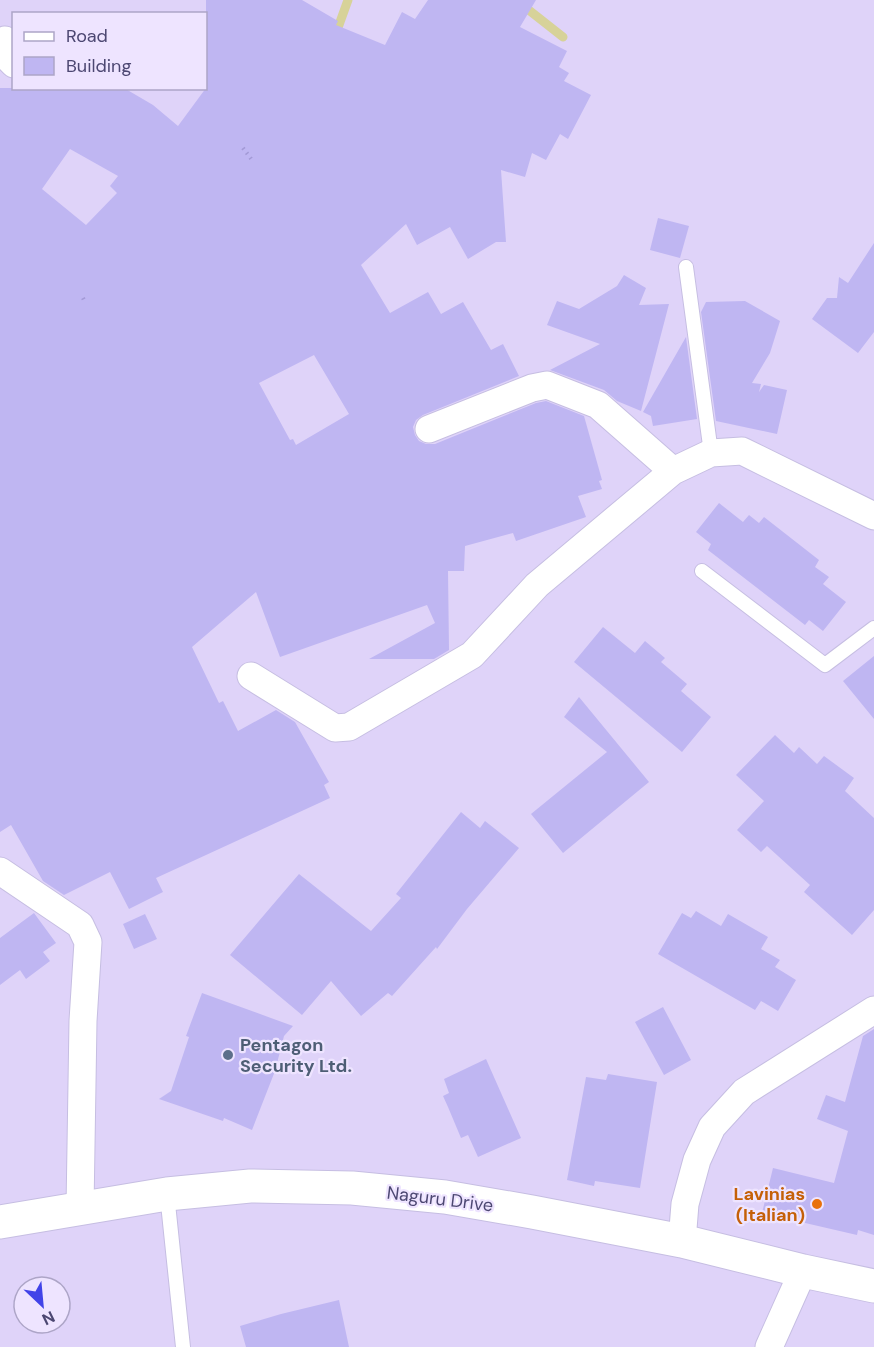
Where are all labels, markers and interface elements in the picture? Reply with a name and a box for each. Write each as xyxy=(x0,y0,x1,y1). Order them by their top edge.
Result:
legend xyxy=(12,12,207,90)
text: Road xyxy=(66,24,108,48)
text: Building xyxy=(66,54,131,78)
place label: Pentagon Security Ltd. xyxy=(240,1033,352,1078)
marker: Pentagon Security Ltd. xyxy=(221,1048,235,1062)
street label: Naguru Drive xyxy=(385,1181,495,1217)
place label: Lavinias (Italian) xyxy=(733,1182,805,1227)
marker: Lavinias (Italian) xyxy=(810,1197,824,1211)
north arrow xyxy=(12,1275,72,1335)
text: N xyxy=(39,1306,58,1330)

